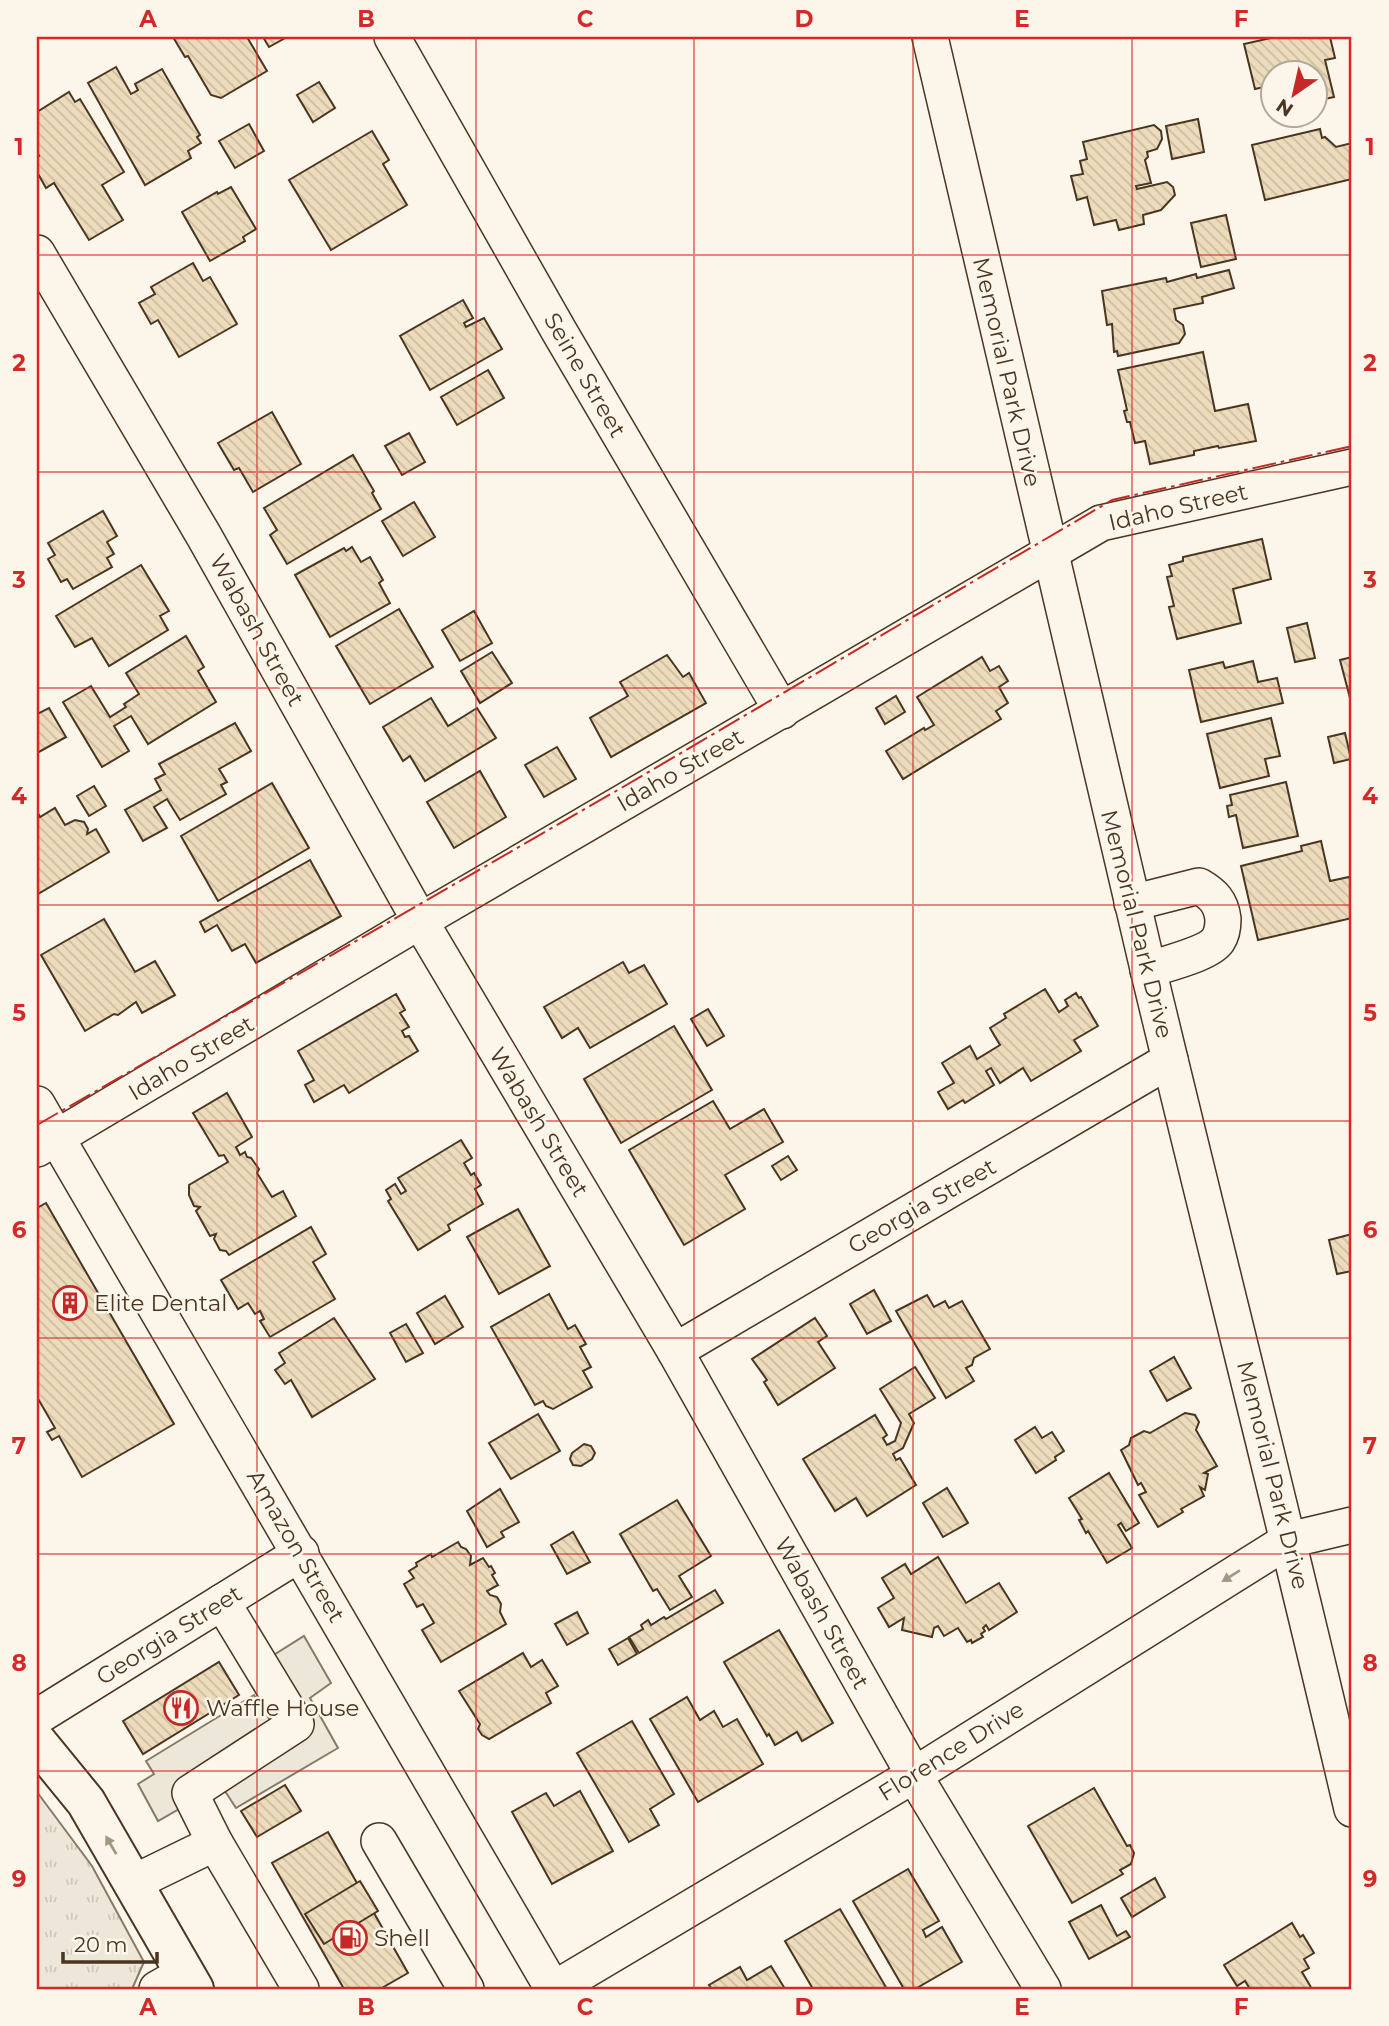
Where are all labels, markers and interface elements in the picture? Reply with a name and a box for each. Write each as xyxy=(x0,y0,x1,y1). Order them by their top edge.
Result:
text: A xyxy=(138,5,157,33)
text: B xyxy=(357,5,375,33)
text: C xyxy=(577,5,594,33)
text: D xyxy=(795,5,814,33)
text: E xyxy=(1014,5,1030,33)
text: F xyxy=(1234,5,1249,33)
north arrow xyxy=(1260,60,1330,130)
text: N xyxy=(1272,94,1298,122)
text: 1 xyxy=(14,133,24,161)
text: 1 xyxy=(1365,133,1375,161)
street label: Memorial Park Drive xyxy=(967,255,1047,489)
street label: Seine Street xyxy=(538,308,632,442)
text: 2 xyxy=(12,349,26,377)
text: 2 xyxy=(1363,349,1377,377)
street label: Idaho Street xyxy=(1106,477,1250,537)
street label: Wabash Street xyxy=(204,549,310,711)
text: 3 xyxy=(11,566,26,594)
text: 3 xyxy=(1362,566,1377,594)
street label: Idaho Street xyxy=(612,722,748,818)
text: 4 xyxy=(11,782,27,810)
text: 4 xyxy=(1362,782,1378,810)
street label: Memorial Park Drive xyxy=(1095,807,1179,1041)
text: 5 xyxy=(12,999,26,1027)
text: 5 xyxy=(1363,999,1377,1027)
street label: Idaho Street xyxy=(123,1010,259,1106)
street label: Wabash Street xyxy=(483,1042,595,1202)
street label: Georgia Street xyxy=(843,1152,1001,1260)
text: 6 xyxy=(12,1216,27,1244)
text: 6 xyxy=(1363,1216,1378,1244)
building icon: Elite Dental xyxy=(51,1284,89,1322)
place label: Elite Dental xyxy=(94,1289,227,1317)
street label: Memorial Park Drive xyxy=(1231,1358,1315,1592)
text: 7 xyxy=(12,1432,26,1460)
text: 7 xyxy=(1363,1432,1377,1460)
street label: Amazon Street xyxy=(241,1465,351,1627)
street label: Wabash Street xyxy=(769,1532,875,1694)
one-way arrow xyxy=(1222,1570,1241,1583)
street label: Georgia Street xyxy=(91,1579,247,1691)
text: 8 xyxy=(11,1649,27,1677)
text: 8 xyxy=(1362,1649,1378,1677)
restaurant icon: Waffle House xyxy=(162,1689,200,1727)
place label: Waffle House xyxy=(206,1694,359,1722)
street label: Florence Drive xyxy=(873,1695,1029,1807)
one-way arrow xyxy=(105,1836,117,1855)
text: 9 xyxy=(12,1865,26,1893)
text: 9 xyxy=(1363,1865,1377,1893)
fuel station icon: Shell xyxy=(331,1919,369,1957)
scale bar xyxy=(63,1921,158,1965)
place label: Shell xyxy=(374,1924,430,1952)
text: 20 m xyxy=(74,1932,128,1957)
text: A xyxy=(138,1993,157,2021)
text: B xyxy=(357,1993,375,2021)
text: C xyxy=(577,1993,594,2021)
text: D xyxy=(795,1993,814,2021)
text: E xyxy=(1014,1993,1030,2021)
text: F xyxy=(1234,1993,1249,2021)

